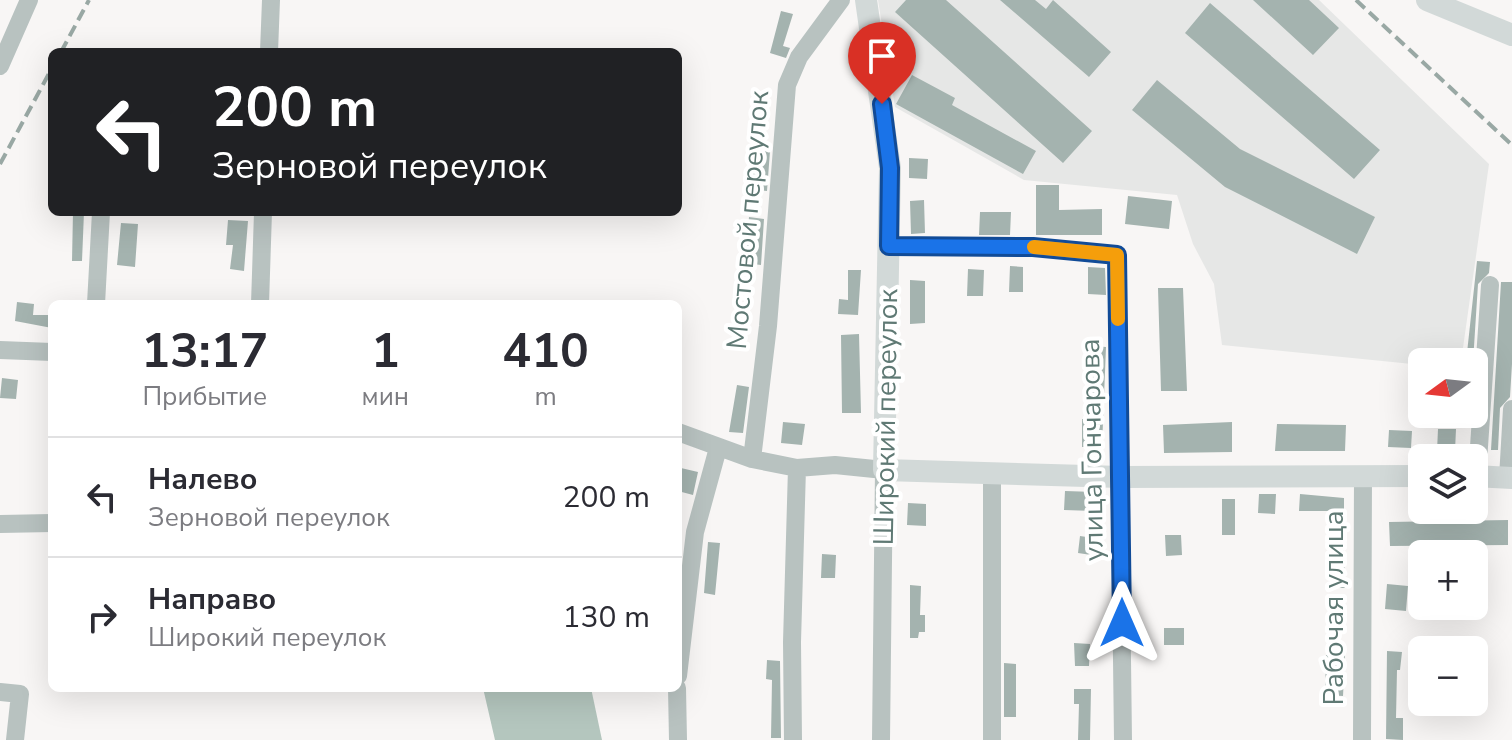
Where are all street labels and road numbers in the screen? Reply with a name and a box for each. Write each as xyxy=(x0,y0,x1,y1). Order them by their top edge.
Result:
street label: Мостовой переулок xyxy=(718,89,778,351)
street label: Широкий переулок xyxy=(865,288,907,546)
street label: улица Гончарова xyxy=(1071,338,1113,562)
street label: Рабочая улица xyxy=(1315,510,1353,706)

